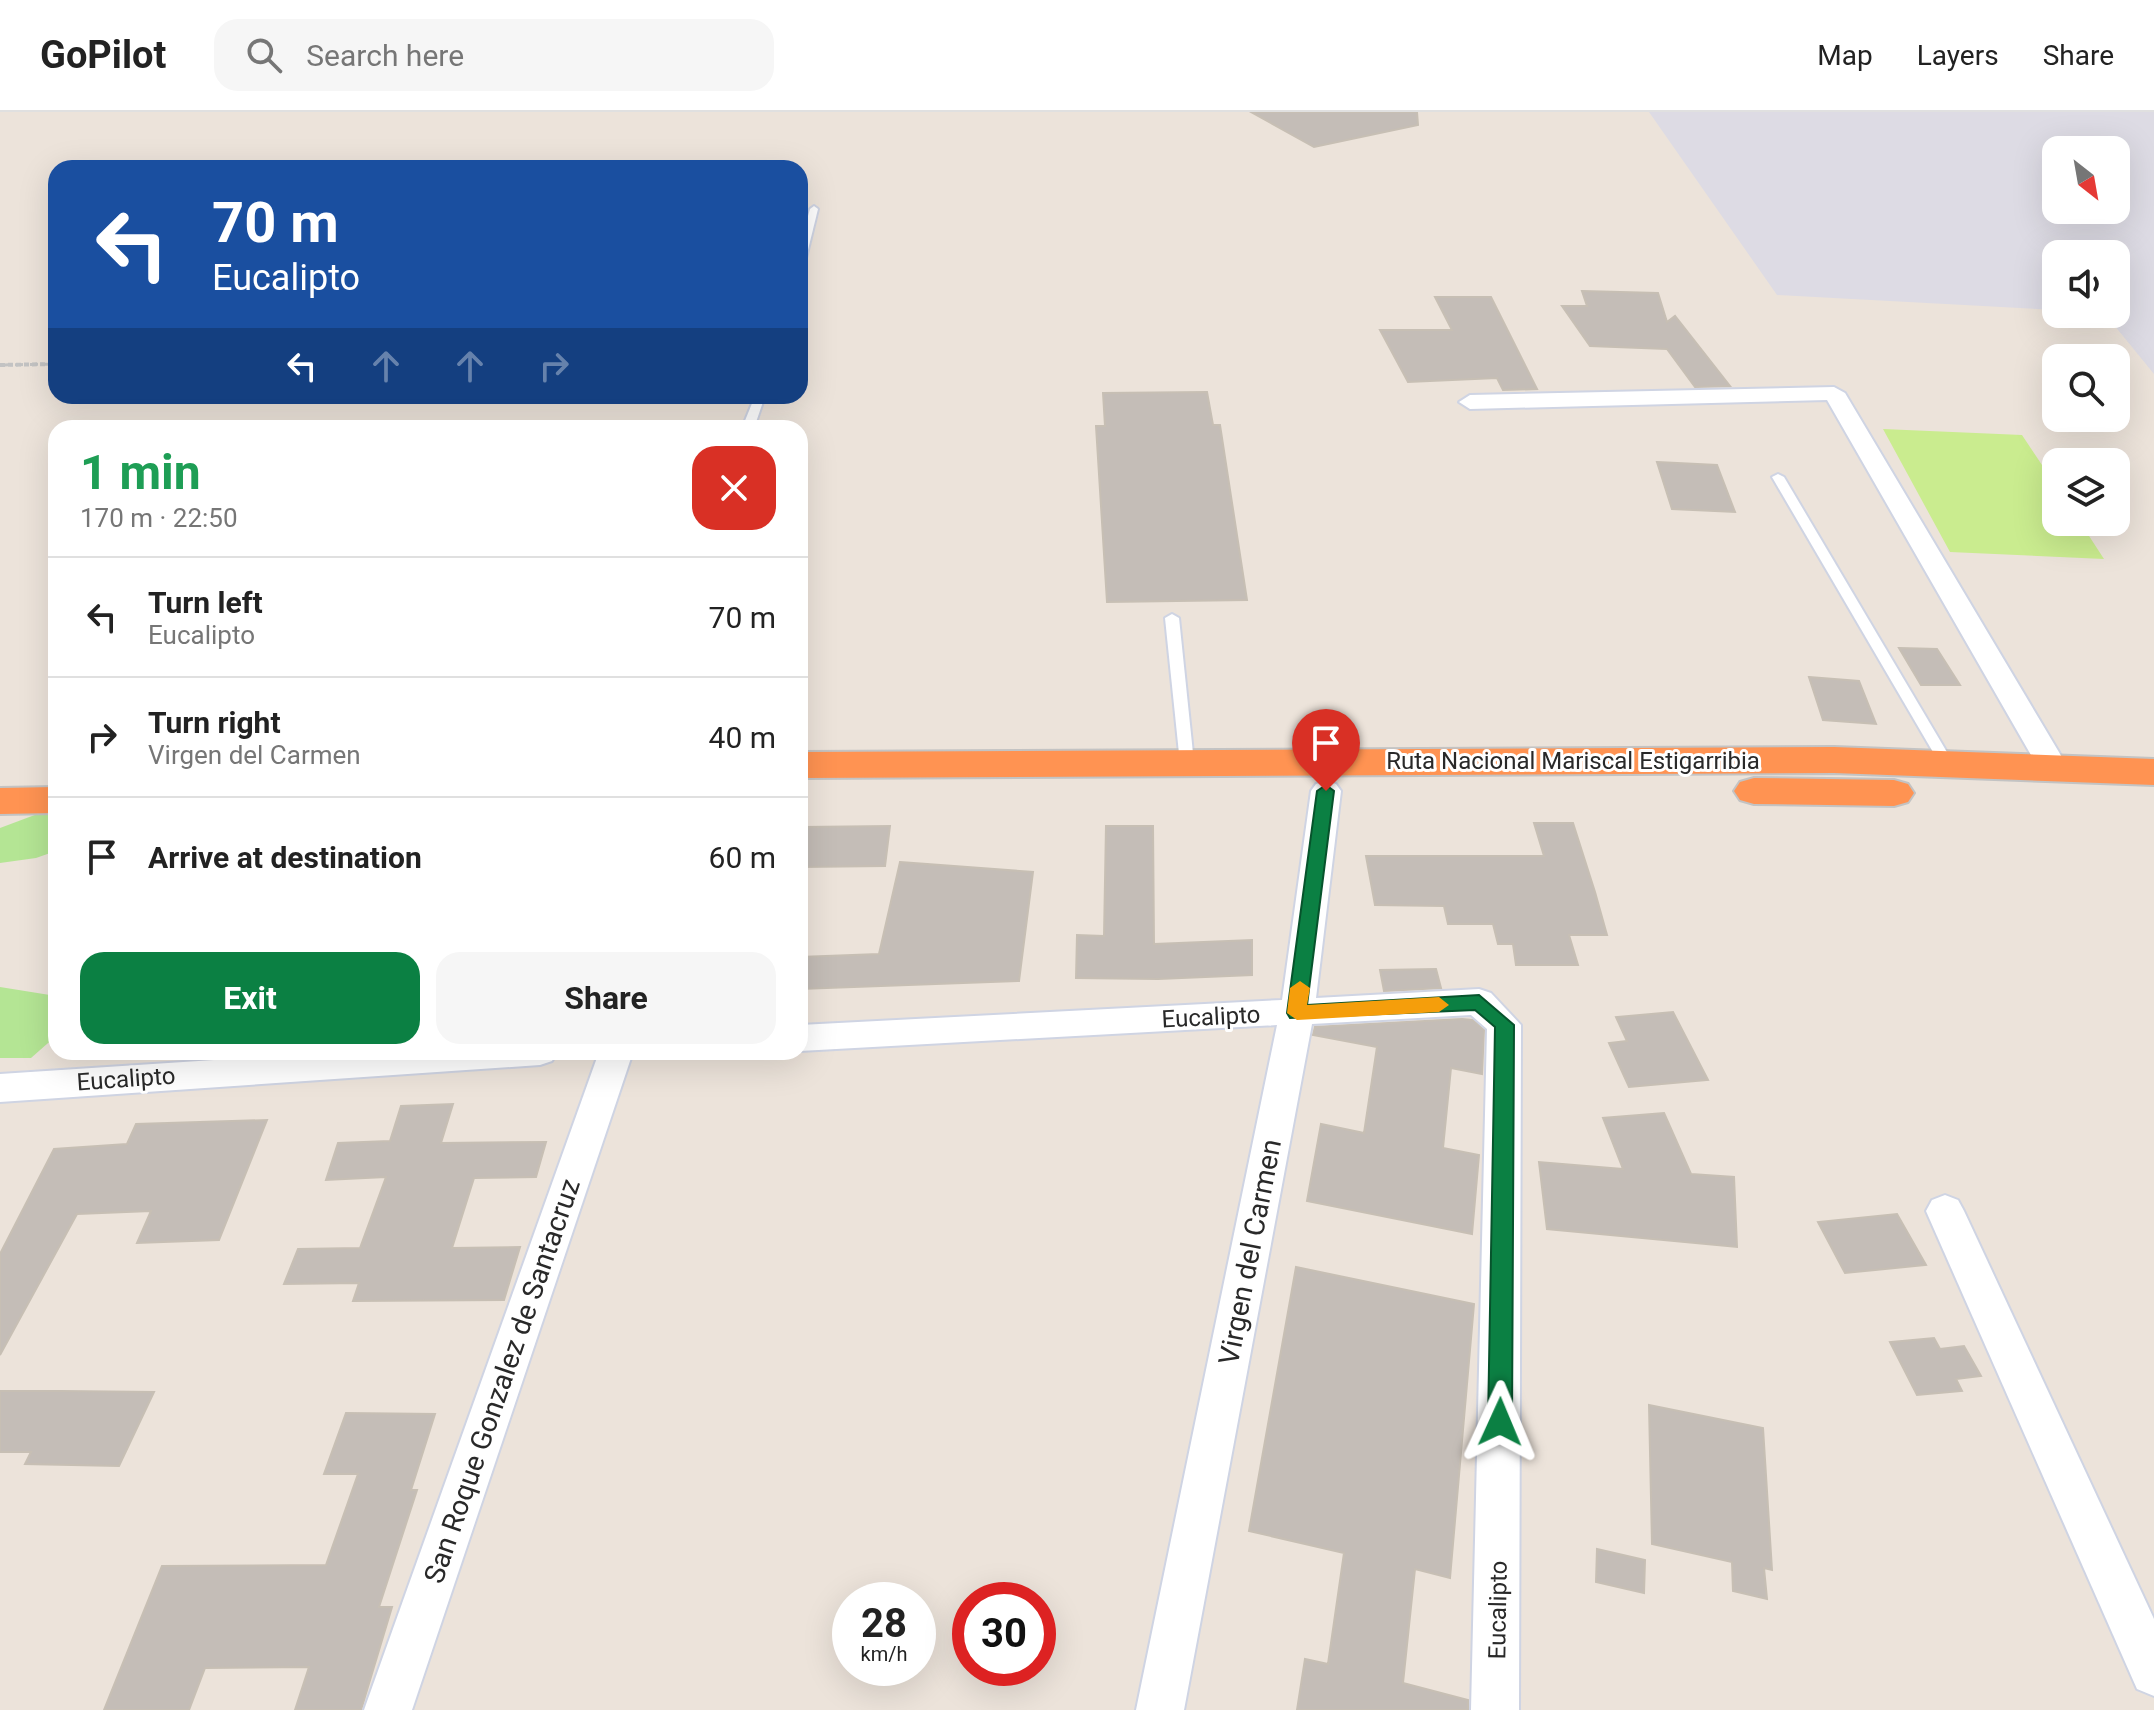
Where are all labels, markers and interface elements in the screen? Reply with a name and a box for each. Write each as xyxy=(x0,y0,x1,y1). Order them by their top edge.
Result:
search box xyxy=(214,19,774,91)
text: GoPilot xyxy=(40,33,166,77)
icon: search xyxy=(242,33,286,77)
text: Search here xyxy=(306,38,464,73)
text: Map xyxy=(1817,39,1873,72)
text: Layers xyxy=(1917,39,1999,72)
text: Share xyxy=(2043,39,2114,72)
north arrow xyxy=(2042,136,2130,224)
map controls xyxy=(2042,136,2130,536)
text: 70 m xyxy=(212,190,339,256)
icon: left xyxy=(80,192,184,296)
button: sound xyxy=(2042,240,2130,328)
text: Eucalipto xyxy=(212,257,360,299)
icon: left xyxy=(280,344,324,388)
icon: ahead xyxy=(364,344,408,388)
icon: ahead xyxy=(448,344,492,388)
icon: right xyxy=(532,344,576,388)
button: search xyxy=(2042,344,2130,432)
text: 1 min xyxy=(80,444,201,501)
button: close xyxy=(692,446,776,530)
button: layers xyxy=(2042,448,2130,536)
text: 170 m · 22:50 xyxy=(80,503,238,533)
text: Turn left xyxy=(148,585,263,620)
icon: left xyxy=(80,595,124,639)
text: 70 m xyxy=(709,600,776,635)
text: Eucalipto xyxy=(148,620,255,650)
text: Turn right xyxy=(148,705,281,740)
pin xyxy=(1292,709,1360,791)
icon: right xyxy=(80,715,124,759)
text: 40 m xyxy=(709,720,776,755)
icon: arrive xyxy=(1304,721,1348,765)
text: Virgen del Carmen xyxy=(148,740,361,770)
street label: Ruta Nacional Mariscal Estigarribia xyxy=(1386,747,1760,775)
icon: arrive xyxy=(80,835,124,879)
text: Arrive at destination xyxy=(148,840,422,875)
text: 60 m xyxy=(709,840,776,875)
button: Exit xyxy=(80,952,420,1044)
button: Share xyxy=(436,952,776,1044)
street label: Eucalipto xyxy=(1161,1000,1261,1034)
street label: Eucalipto xyxy=(76,1062,176,1096)
street label: Virgen del Carmen xyxy=(1212,1136,1288,1368)
street label: San Roque Gonzalez de Santacruz xyxy=(417,1174,587,1588)
position arrow xyxy=(1458,1380,1542,1464)
street label: Eucalipto xyxy=(1483,1560,1513,1660)
speed limit sign: 30 xyxy=(952,1582,1056,1686)
text: 28 xyxy=(861,1600,907,1647)
text: km/h xyxy=(861,1642,907,1666)

